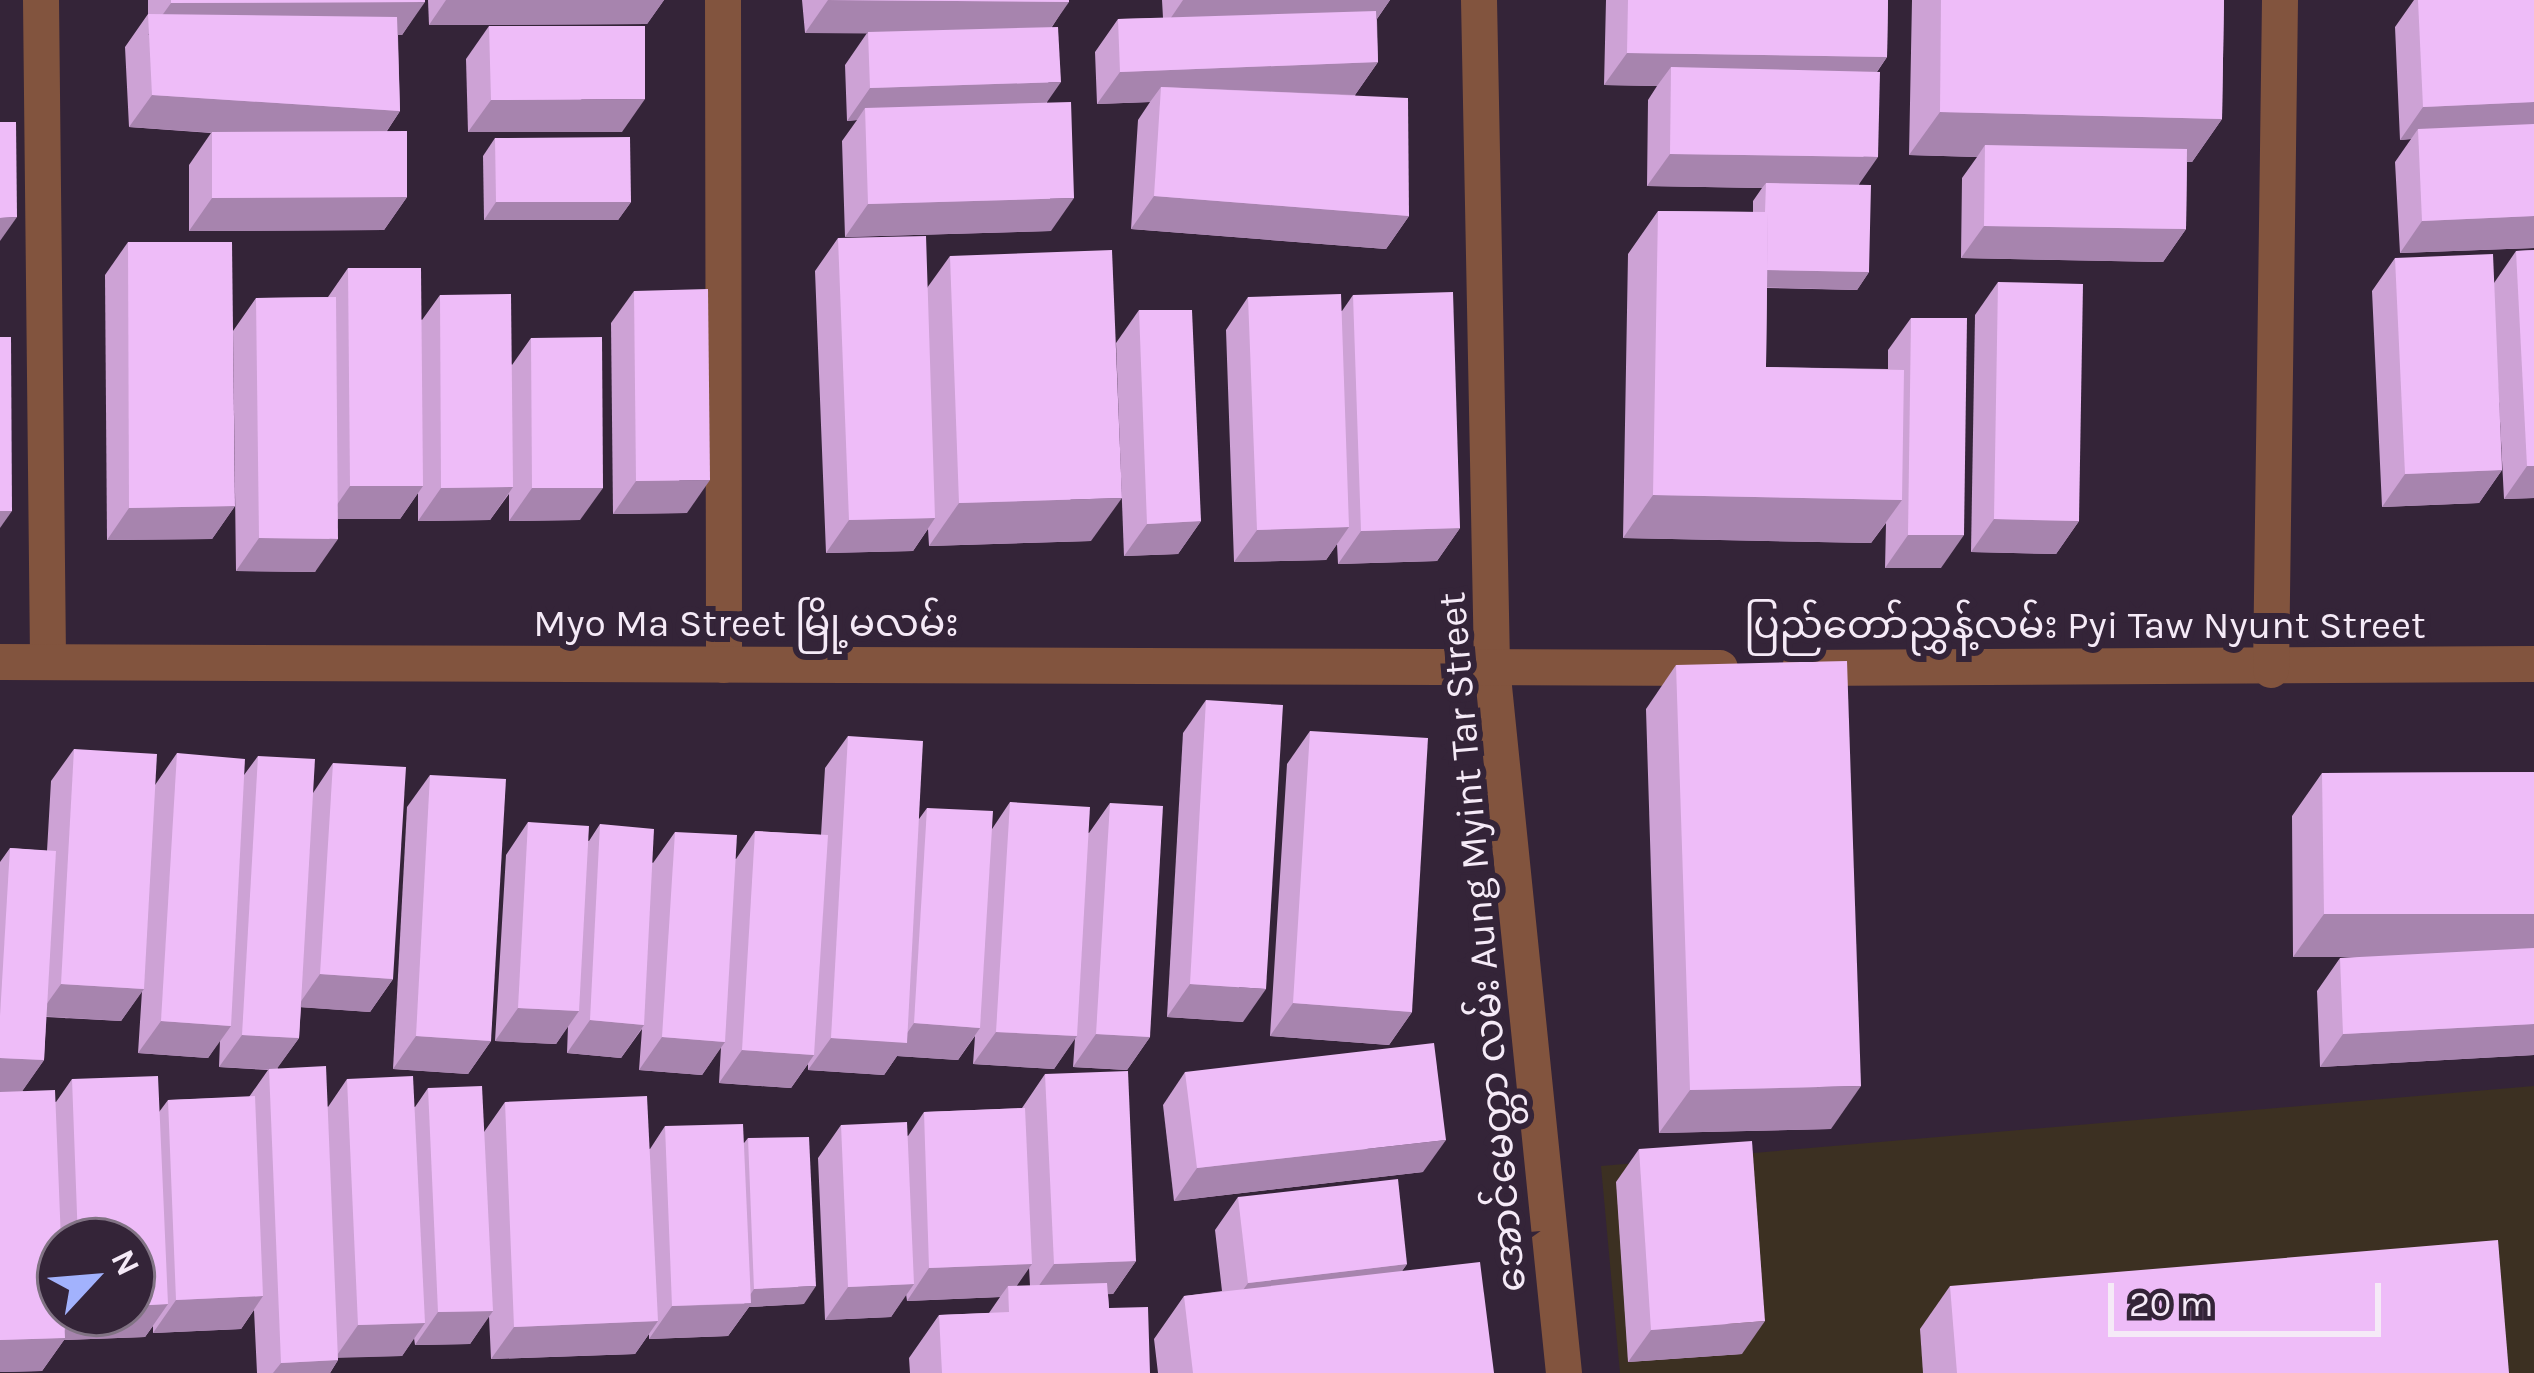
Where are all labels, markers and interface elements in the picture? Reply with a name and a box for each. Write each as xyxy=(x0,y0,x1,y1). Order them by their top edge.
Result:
street label: အောင်မေတ္တာ လမ်း Aung Myint Tar Street xyxy=(1428,590,1536,1294)
street label: Myo Ma Street မြို့မလမ်း xyxy=(533,600,959,646)
street label: ပြည်တော်ညွှန့်လမ်း Pyi Taw Nyunt Street xyxy=(1744,602,2426,648)
north arrow xyxy=(36,1217,156,1337)
text: N xyxy=(103,1244,148,1281)
scale bar xyxy=(2114,1259,2387,1333)
text: 20 m xyxy=(2129,1283,2213,1325)

